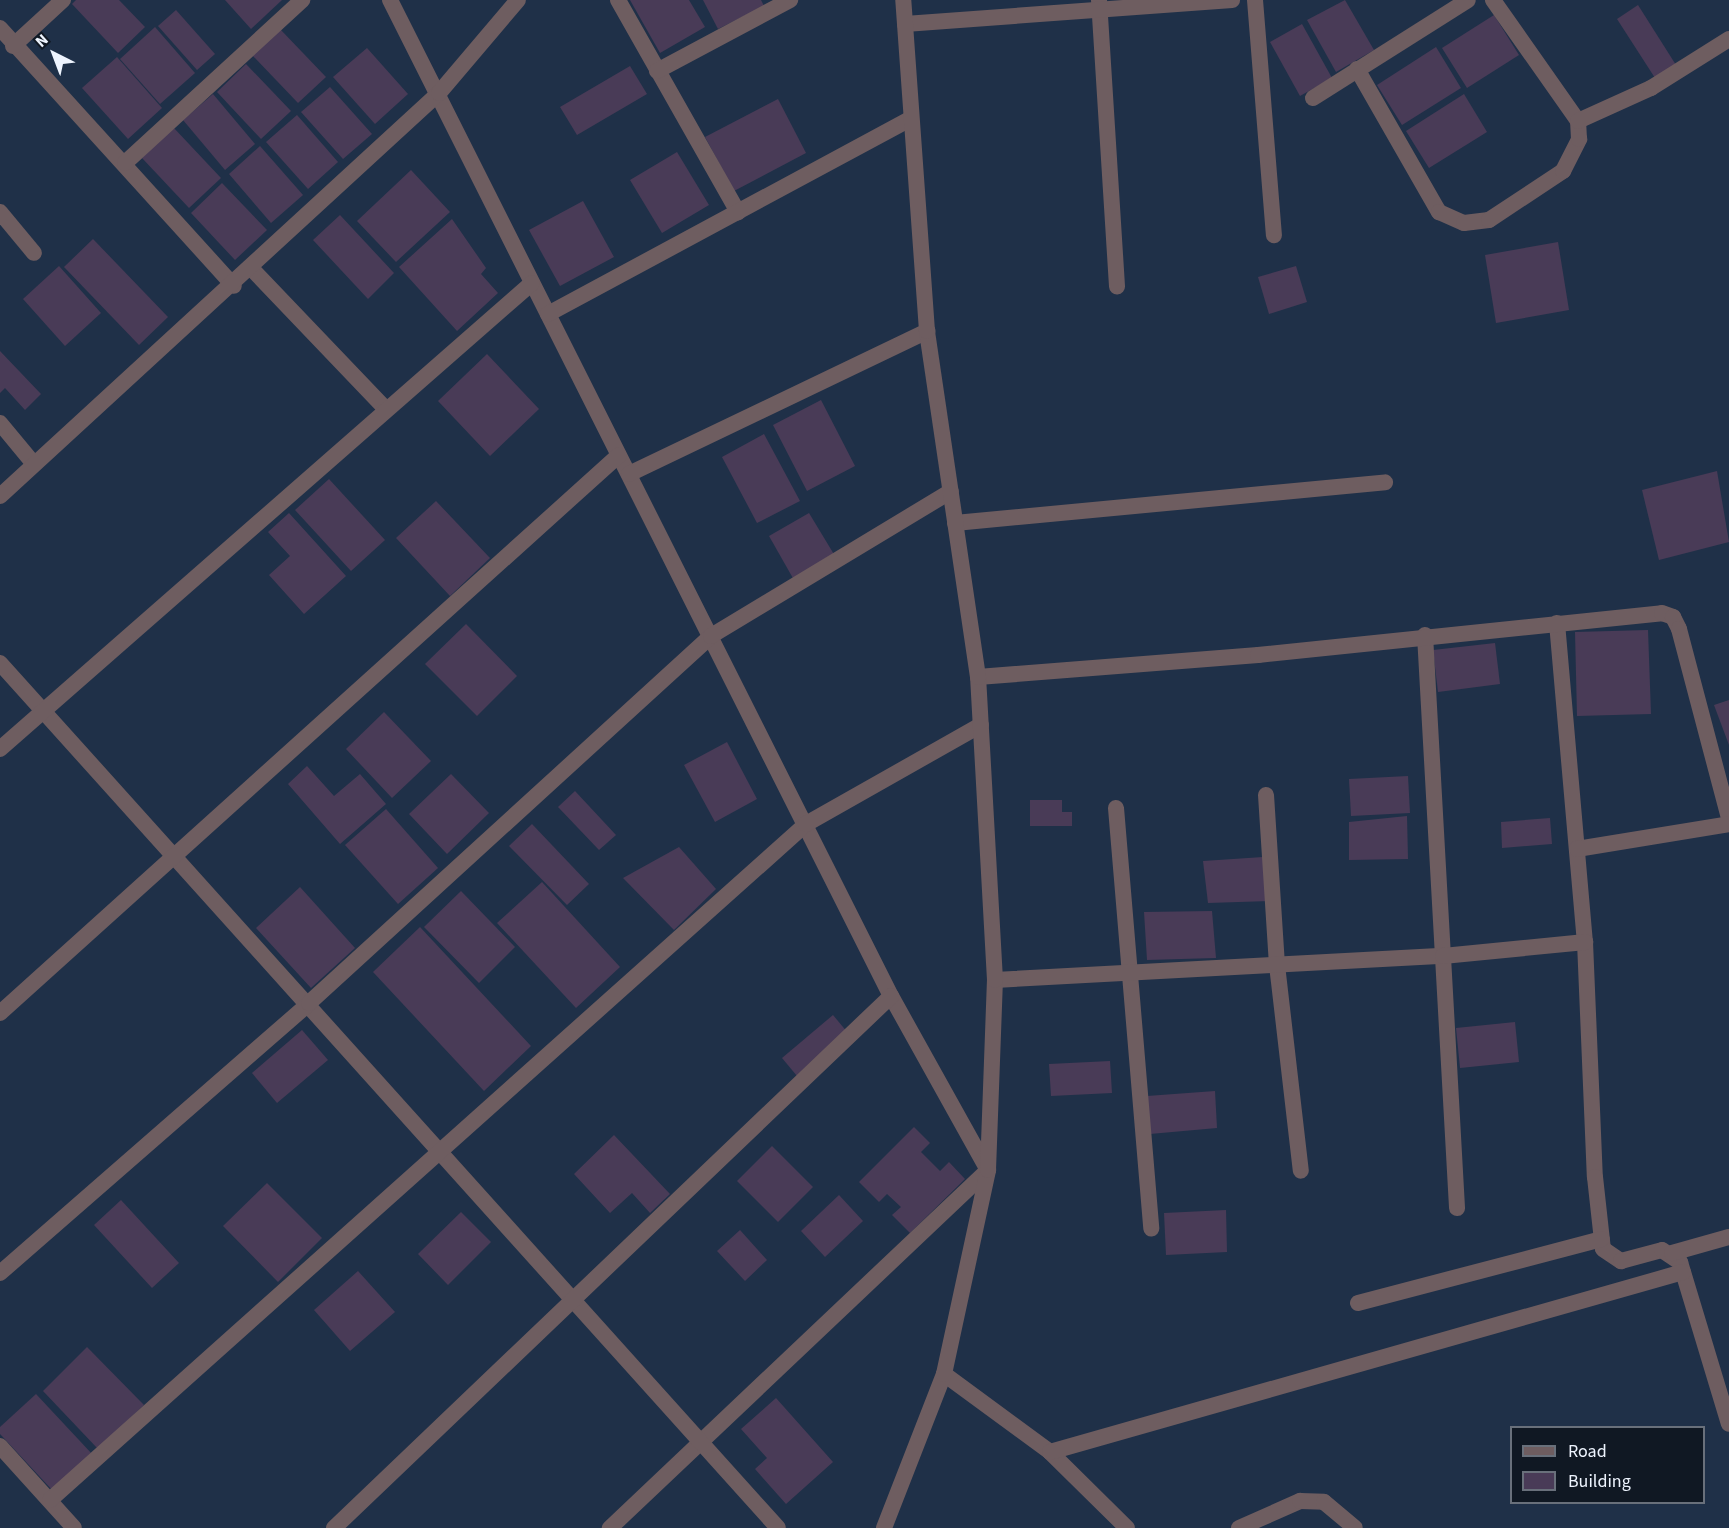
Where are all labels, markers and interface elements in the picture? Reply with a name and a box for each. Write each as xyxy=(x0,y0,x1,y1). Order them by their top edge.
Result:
north arrow xyxy=(24,24,84,84)
text: N xyxy=(31,29,53,52)
legend xyxy=(1510,1426,1705,1504)
text: Road xyxy=(1568,1439,1607,1464)
text: Building xyxy=(1568,1469,1631,1494)

